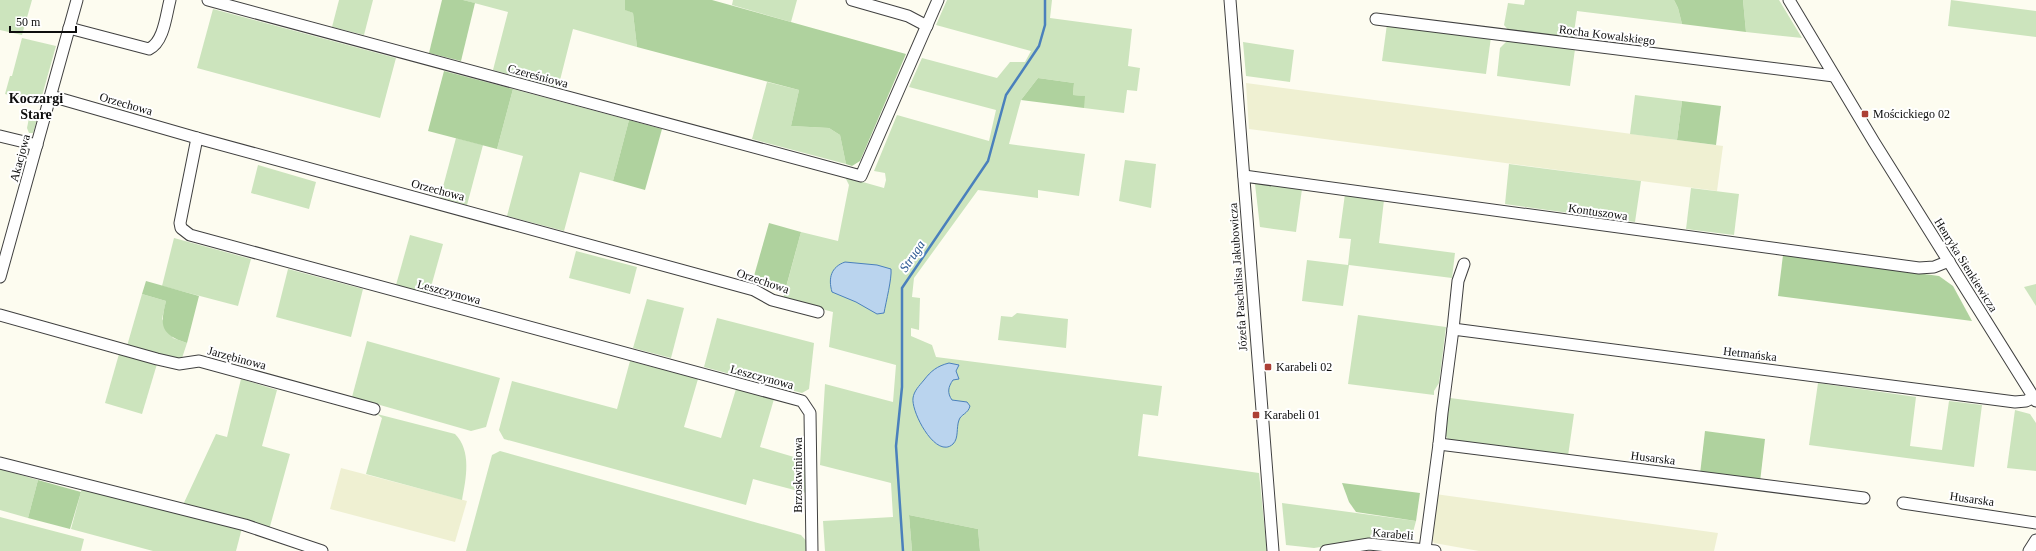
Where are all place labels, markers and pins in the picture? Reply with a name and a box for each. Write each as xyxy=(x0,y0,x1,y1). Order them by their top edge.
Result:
place label: Mościckiego 02 xyxy=(1873,107,1950,121)
marker: Mościckiego 02 xyxy=(1860,109,1870,119)
place label: Karabeli 02 xyxy=(1276,360,1332,374)
marker: Karabeli 02 xyxy=(1263,362,1273,372)
place label: Karabeli 01 xyxy=(1264,408,1320,422)
marker: Karabeli 01 xyxy=(1251,410,1261,420)

